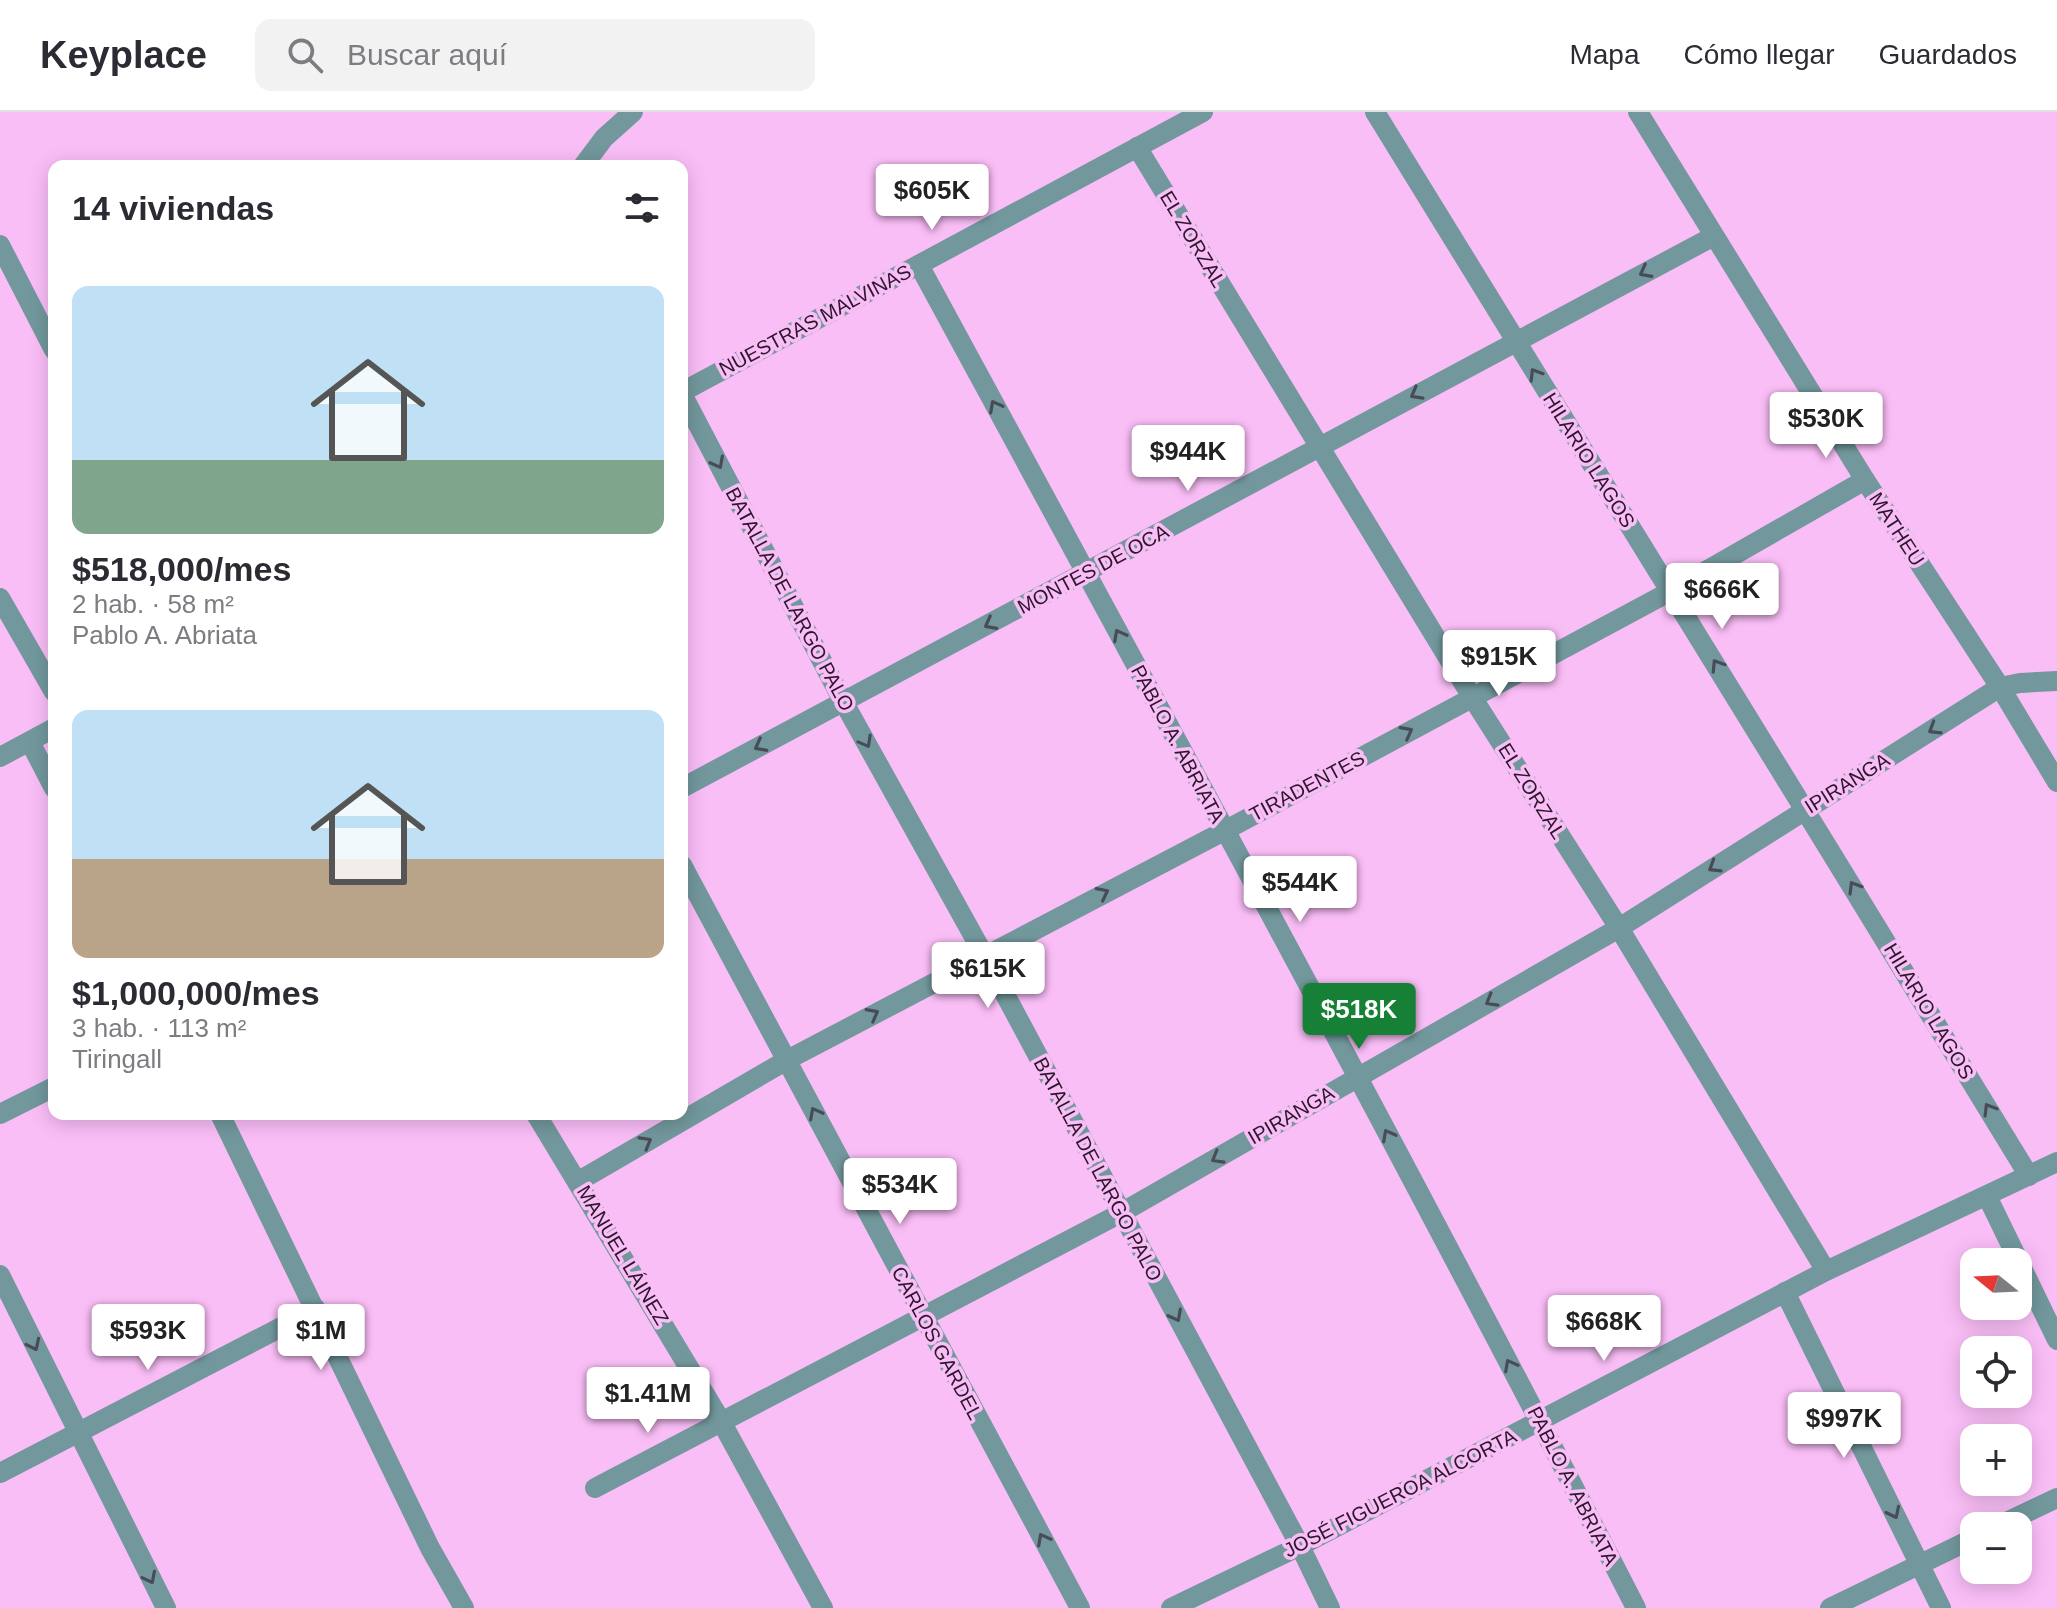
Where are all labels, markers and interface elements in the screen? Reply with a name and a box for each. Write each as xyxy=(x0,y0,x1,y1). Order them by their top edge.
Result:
search box xyxy=(255,19,815,91)
icon: search xyxy=(283,33,327,77)
text: Keyplace xyxy=(40,34,207,76)
text: Buscar aquí xyxy=(347,38,507,71)
text: Mapa xyxy=(1569,39,1640,70)
text: Cómo llegar xyxy=(1684,39,1834,70)
text: Guardados xyxy=(1878,39,2017,70)
pin: $605K xyxy=(876,164,988,232)
text: $605K xyxy=(894,175,970,205)
icon: filters xyxy=(620,186,664,230)
street label: EL ZORZAL xyxy=(1156,187,1230,291)
text: 14 viviendas xyxy=(72,189,274,227)
street label: NUESTRAS MALVINAS xyxy=(715,260,915,380)
one-way arrow xyxy=(1639,263,1654,278)
icon: home xyxy=(296,338,440,482)
one-way arrow xyxy=(1529,368,1544,383)
one-way arrow xyxy=(1409,385,1424,400)
street label: HILARIO LAGOS xyxy=(1539,389,1639,531)
pin: $530K xyxy=(1770,392,1882,460)
one-way arrow xyxy=(990,400,1005,414)
text: $530K xyxy=(1788,403,1864,433)
pin: $944K xyxy=(1132,425,1244,493)
text: $944K xyxy=(1150,436,1226,466)
one-way arrow xyxy=(709,454,724,469)
street label: BATALLA DE LARGO PALO xyxy=(722,483,858,715)
street label: MATHEU xyxy=(1865,488,1929,570)
street label: MONTES DE OCA xyxy=(1014,520,1173,618)
text: $518,000/mes xyxy=(72,550,291,588)
pin: $666K xyxy=(1666,563,1778,631)
text: $666K xyxy=(1684,574,1760,604)
text: 2 hab. · 58 m² xyxy=(72,589,234,619)
one-way arrow xyxy=(983,615,998,630)
text: Pablo A. Abriata xyxy=(72,620,257,650)
one-way arrow xyxy=(1114,628,1129,643)
pin: $915K xyxy=(1443,630,1555,698)
text: $915K xyxy=(1461,641,1537,671)
one-way arrow xyxy=(1712,659,1727,674)
street label: PABLO A. ABRIATA xyxy=(1127,661,1229,827)
one-way arrow xyxy=(1928,719,1943,734)
one-way arrow xyxy=(1399,727,1413,742)
one-way arrow xyxy=(856,733,872,748)
one-way arrow xyxy=(754,736,769,752)
street label: EL ZORZAL xyxy=(1494,739,1570,843)
street label: TIRADENTES xyxy=(1246,747,1368,825)
street label: IPIRANGA xyxy=(1801,748,1894,818)
icon: home xyxy=(296,762,440,906)
pin: $544K xyxy=(1244,856,1356,924)
one-way arrow xyxy=(1708,858,1723,873)
text: $544K xyxy=(1262,867,1338,897)
one-way arrow xyxy=(1848,881,1864,896)
one-way arrow xyxy=(1094,888,1109,903)
street label: HILARIO LAGOS xyxy=(1880,939,1978,1083)
pin: $615K xyxy=(932,942,1044,1010)
text: $615K xyxy=(950,953,1026,983)
text: $1,000,000/mes xyxy=(72,974,320,1012)
pin: $518K xyxy=(1303,983,1415,1051)
one-way arrow xyxy=(1485,991,1500,1007)
text: $518K xyxy=(1321,994,1397,1024)
one-way arrow xyxy=(864,1008,878,1024)
text: 3 hab. · 113 m² xyxy=(72,1013,246,1043)
text: Tiringall xyxy=(72,1044,162,1074)
street label: BATALLA DE LARGO PALO xyxy=(1030,1053,1166,1285)
street label: IPIRANGA xyxy=(1244,1081,1338,1148)
one-way arrow xyxy=(1983,1103,1998,1118)
one-way arrow xyxy=(809,1106,824,1121)
one-way arrow xyxy=(1382,1129,1397,1144)
one-way arrow xyxy=(637,1136,652,1152)
one-way arrow xyxy=(1211,1148,1225,1164)
pin: $534K xyxy=(844,1158,956,1226)
text: $534K xyxy=(862,1169,938,1199)
street label: MANUEL LÁINEZ xyxy=(573,1182,673,1328)
north arrow xyxy=(1960,1248,2032,1320)
map controls xyxy=(1960,1248,2032,1584)
street label: CARLOS GARDEL xyxy=(887,1263,987,1423)
pin: $668K xyxy=(1548,1295,1660,1363)
pin: $593K xyxy=(92,1304,204,1372)
pin: $1M xyxy=(282,1304,360,1372)
text: $668K xyxy=(1566,1306,1642,1336)
one-way arrow xyxy=(1167,1307,1182,1322)
text: $593K xyxy=(110,1315,186,1345)
text: $1M xyxy=(296,1315,346,1345)
button: locate xyxy=(1960,1336,2032,1408)
one-way arrow xyxy=(24,1337,40,1351)
one-way arrow xyxy=(1504,1359,1520,1373)
pin: $1.41M xyxy=(583,1367,713,1435)
text: $1.41M xyxy=(605,1378,691,1408)
pin: $997K xyxy=(1788,1392,1900,1460)
street label: PABLO A. ABRIATA xyxy=(1523,1403,1623,1570)
text: $997K xyxy=(1806,1403,1882,1433)
street label: JOSÉ FIGUEROA ALCORTA xyxy=(1280,1424,1521,1561)
button: + xyxy=(1960,1424,2032,1496)
one-way arrow xyxy=(1884,1505,1900,1520)
button: − xyxy=(1960,1512,2032,1584)
one-way arrow xyxy=(1037,1534,1053,1548)
one-way arrow xyxy=(141,1569,156,1584)

